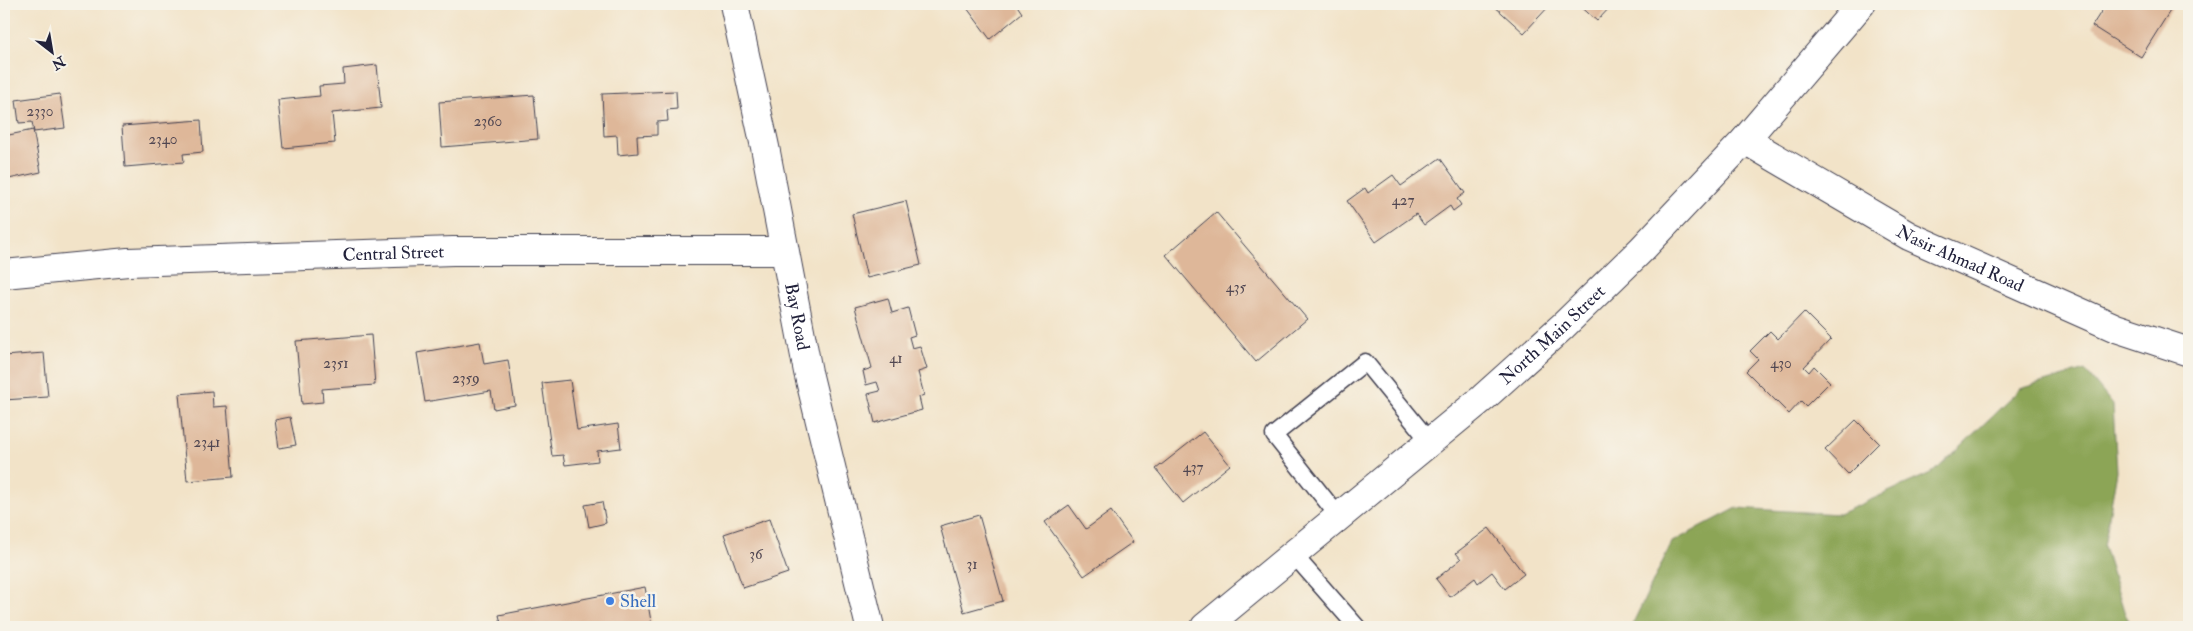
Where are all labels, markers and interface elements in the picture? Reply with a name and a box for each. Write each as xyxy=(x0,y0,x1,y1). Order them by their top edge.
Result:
north arrow xyxy=(28,28,78,78)
text: N xyxy=(48,52,69,73)
house number: 2330 xyxy=(27,102,53,121)
house number: 2360 xyxy=(474,112,502,131)
house number: 2340 xyxy=(148,130,178,149)
house number: 427 xyxy=(1392,191,1414,210)
street label: Nasir Ahmad Road xyxy=(1892,220,2028,297)
street label: Central Street xyxy=(342,240,445,266)
house number: 435 xyxy=(1226,278,1247,297)
street label: North Main Street xyxy=(1494,280,1610,389)
street label: Bay Road xyxy=(780,281,815,352)
house number: 41 xyxy=(889,349,903,368)
house number: 2351 xyxy=(323,354,349,373)
house number: 430 xyxy=(1770,354,1792,373)
house number: 2359 xyxy=(452,369,480,388)
house number: 2341 xyxy=(194,433,220,452)
house number: 437 xyxy=(1183,458,1203,477)
house number: 36 xyxy=(749,545,764,564)
house number: 31 xyxy=(966,555,978,574)
place label: Shell xyxy=(620,590,657,613)
marker: Shell xyxy=(604,595,616,607)

